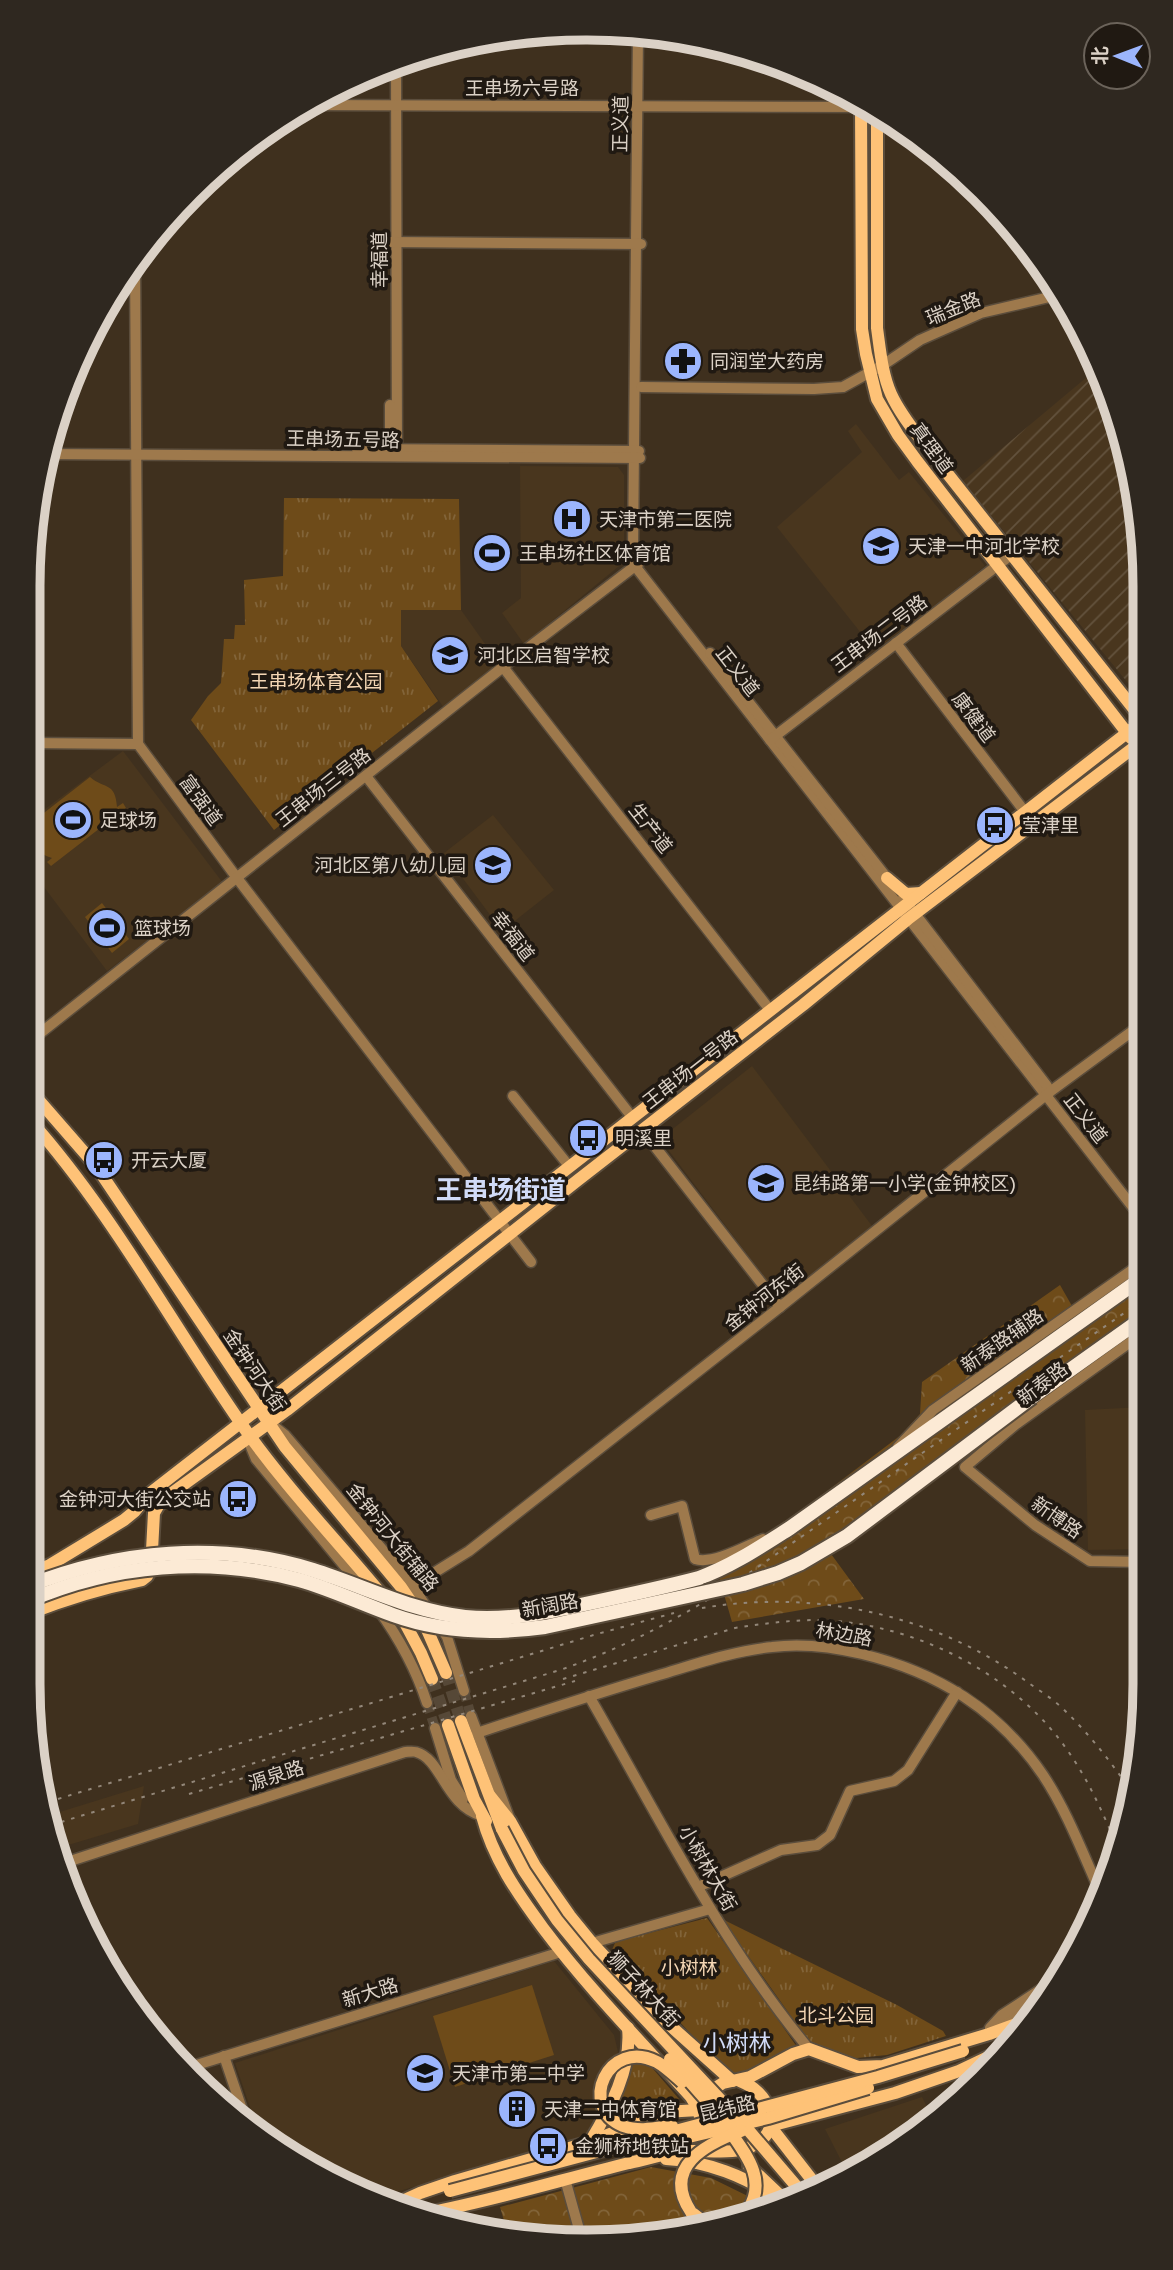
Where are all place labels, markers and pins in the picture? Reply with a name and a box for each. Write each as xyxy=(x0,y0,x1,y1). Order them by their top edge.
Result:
pharmacy icon: 同润堂大药房 xyxy=(662,340,704,382)
place label: 同润堂大药房 xyxy=(710,349,824,372)
hospital icon: 天津市第二医院 xyxy=(551,498,593,540)
place label: 天津市第二医院 xyxy=(599,507,732,530)
school or university icon: 天津一中河北学校 xyxy=(860,525,902,567)
sports icon: 王串场社区体育馆 xyxy=(471,532,513,574)
place label: 天津一中河北学校 xyxy=(908,534,1060,557)
place label: 王串场社区体育馆 xyxy=(519,541,671,564)
school or university icon: 河北区启智学校 xyxy=(429,634,471,676)
place label: 河北区启智学校 xyxy=(477,643,610,666)
sports icon: 足球场 xyxy=(52,799,94,841)
bus stop icon: 莹津里 xyxy=(974,804,1016,846)
place label: 足球场 xyxy=(100,808,157,831)
place label: 莹津里 xyxy=(1022,813,1079,836)
school or university icon: 河北区第八幼儿园 xyxy=(472,844,514,886)
place label: 河北区第八幼儿园 xyxy=(314,853,466,876)
sports icon: 篮球场 xyxy=(86,907,128,949)
place label: 篮球场 xyxy=(134,916,191,939)
bus stop icon: 明溪里 xyxy=(567,1117,609,1159)
place label: 明溪里 xyxy=(615,1126,672,1149)
bus stop icon: 开云大厦 xyxy=(83,1139,125,1181)
place label: 开云大厦 xyxy=(131,1148,207,1171)
school or university icon: 昆纬路第一小学(金钟校区) xyxy=(745,1162,787,1204)
place label: 昆纬路第一小学(金钟校区) xyxy=(793,1171,1016,1194)
bus stop icon: 金钟河大街公交站 xyxy=(217,1478,259,1520)
place label: 金钟河大街公交站 xyxy=(59,1487,211,1510)
school or university icon: 天津市第二中学 xyxy=(404,2052,446,2094)
place label: 天津市第二中学 xyxy=(452,2061,585,2084)
building icon: 天津二中体育馆 xyxy=(496,2088,538,2130)
place label: 天津二中体育馆 xyxy=(544,2097,677,2120)
bus stop icon: 金狮桥地铁站 xyxy=(527,2125,569,2167)
place label: 金狮桥地铁站 xyxy=(575,2134,689,2157)

